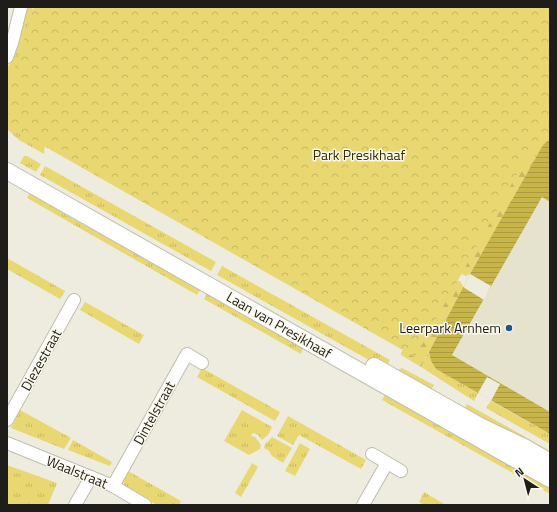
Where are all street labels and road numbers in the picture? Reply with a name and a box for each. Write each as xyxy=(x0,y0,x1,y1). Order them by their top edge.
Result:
street label: Laan van Presikhaaf xyxy=(223,286,336,363)
street label: Diezestraat xyxy=(15,325,66,394)
street label: Dintelstraat xyxy=(127,377,180,448)
street label: Waalstraat xyxy=(43,450,111,493)

